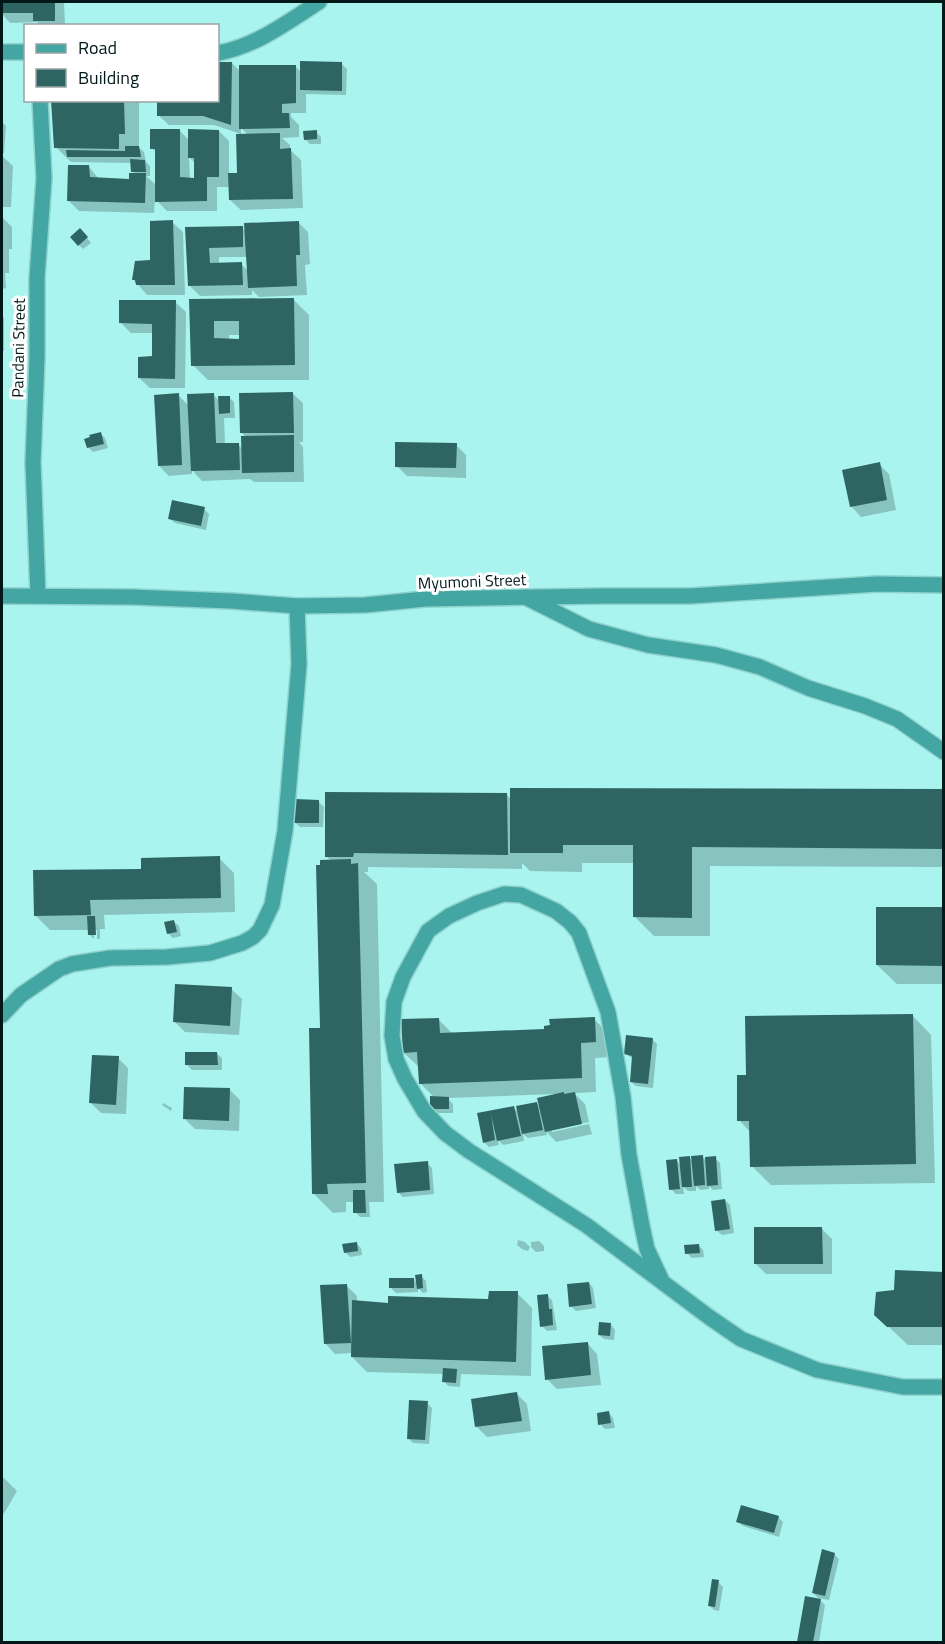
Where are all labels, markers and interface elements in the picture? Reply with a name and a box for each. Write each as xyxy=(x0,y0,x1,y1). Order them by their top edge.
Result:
legend xyxy=(24,24,219,102)
text: Road xyxy=(78,34,117,61)
text: Building xyxy=(78,64,139,91)
street label: Pandani Street xyxy=(5,298,31,398)
street label: Myumoni Street xyxy=(417,567,527,595)

